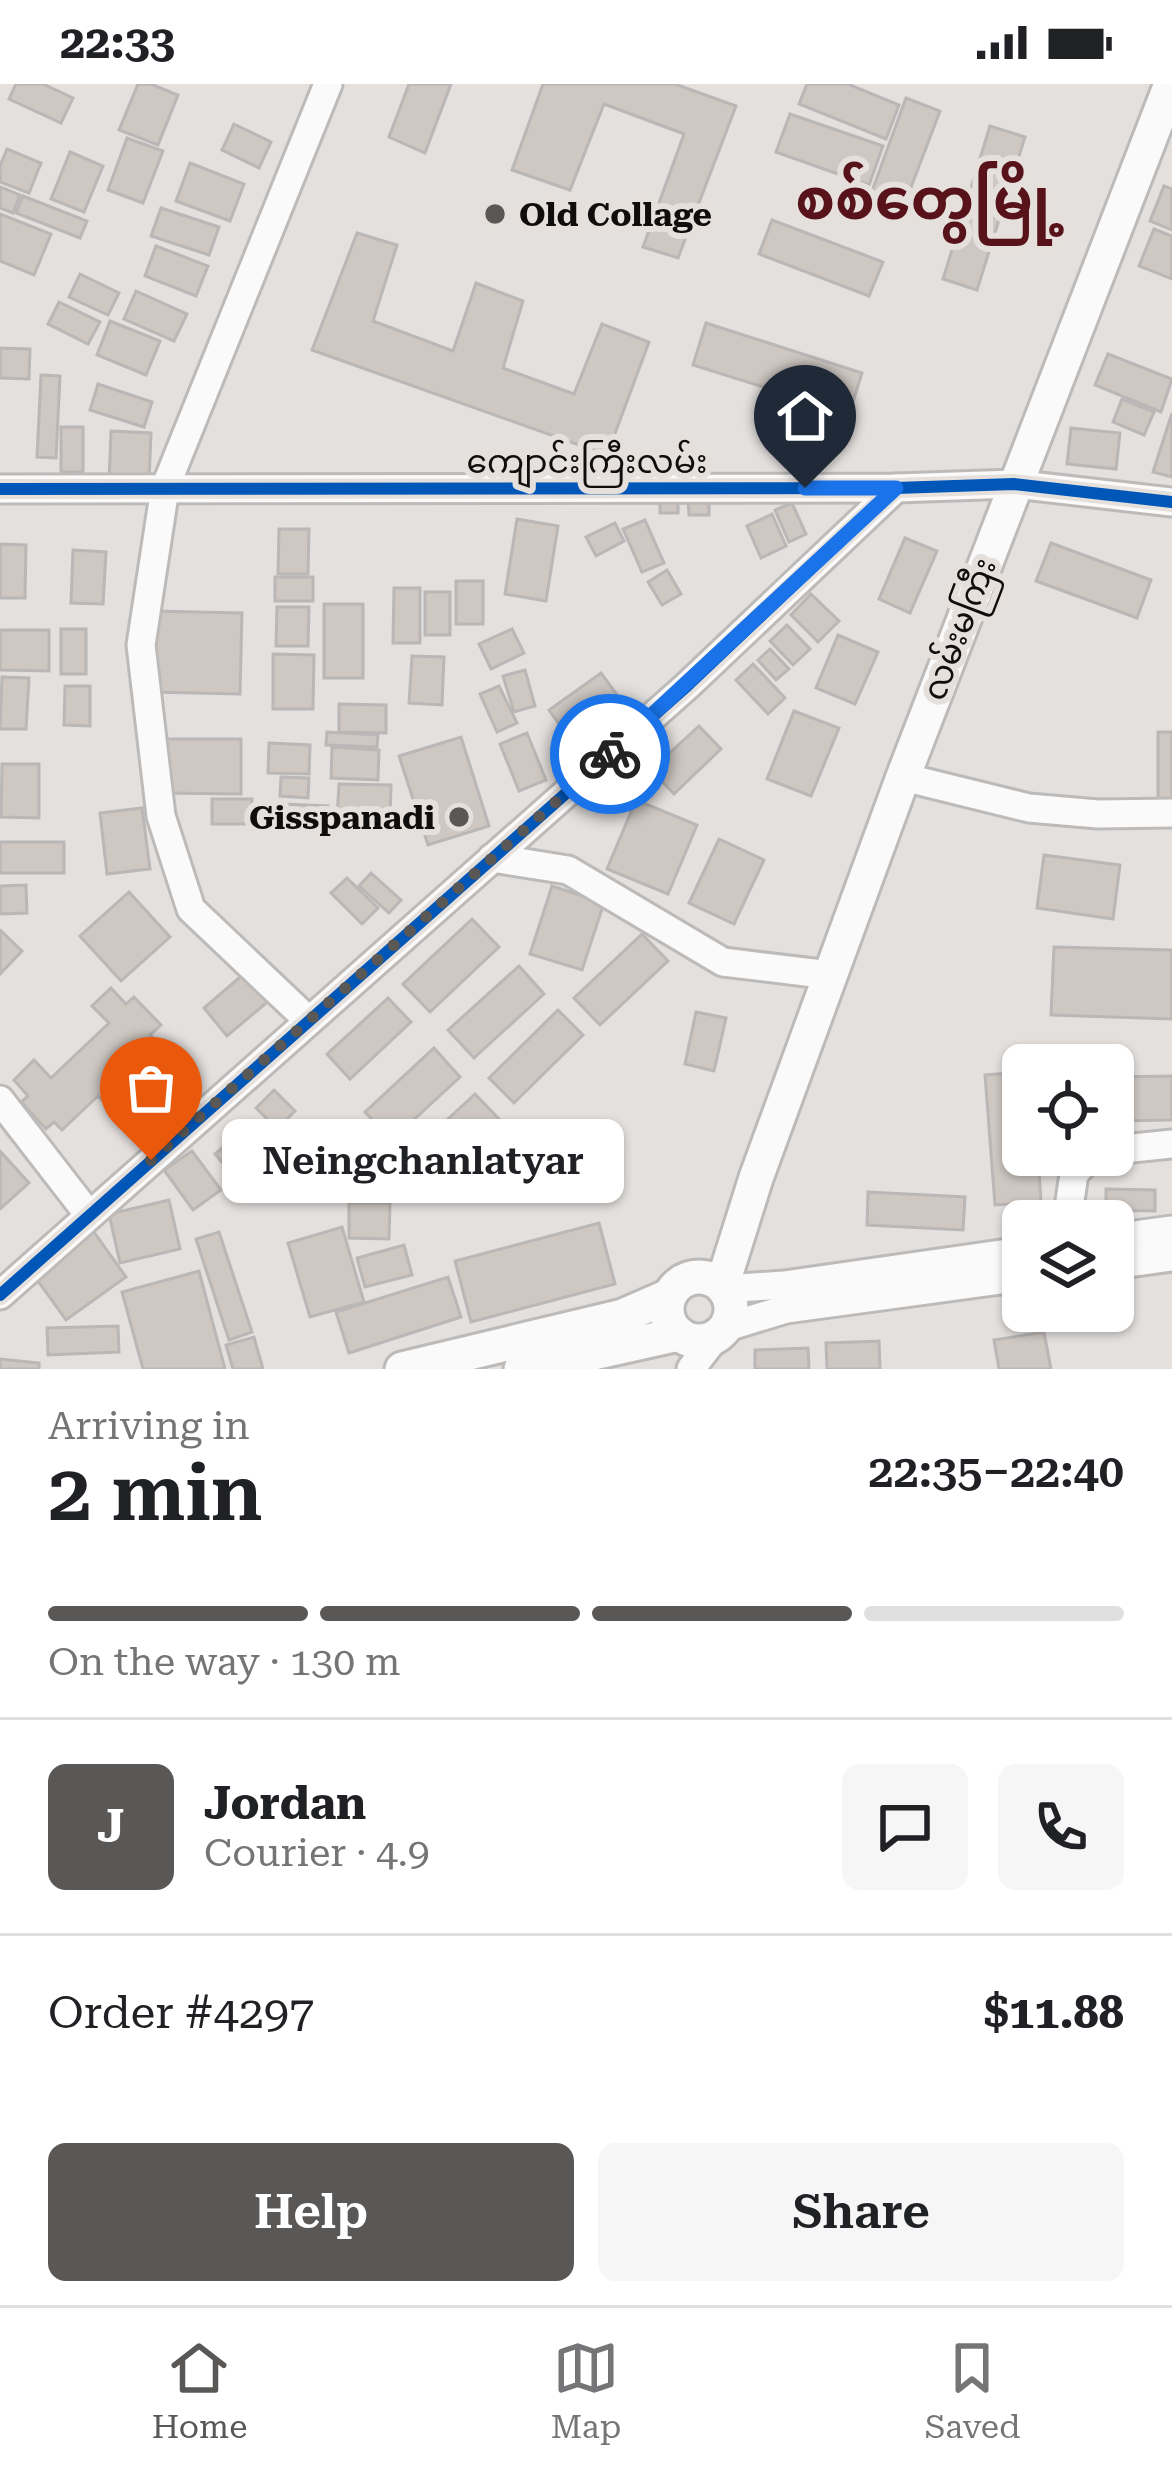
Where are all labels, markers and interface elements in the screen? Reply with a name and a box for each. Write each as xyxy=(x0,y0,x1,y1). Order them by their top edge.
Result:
text: 22:33 xyxy=(60,16,175,69)
district label: စစ်တွေမြို့ xyxy=(795,161,1065,246)
place label: Old Collage xyxy=(519,195,712,234)
marker: Old Collage xyxy=(482,201,508,227)
pin xyxy=(754,365,856,488)
icon: home xyxy=(772,383,838,449)
street label: ကျောင်းကြီးလမ်း xyxy=(467,439,707,488)
street label: လမ်းမကြီး xyxy=(911,551,1010,708)
courier xyxy=(550,694,670,814)
icon: bike xyxy=(577,721,643,787)
place label: Gisspanadi xyxy=(249,798,435,837)
marker: Gisspanadi xyxy=(446,804,472,830)
pin xyxy=(100,1037,202,1160)
map controls xyxy=(1002,1044,1134,1332)
button: locate xyxy=(1002,1044,1134,1176)
icon: bag xyxy=(118,1055,184,1121)
callout: Neingchanlatyar xyxy=(223,1118,625,1202)
text: Neingchanlatyar xyxy=(262,1138,584,1184)
button: layers xyxy=(1002,1200,1134,1332)
text: Arriving in xyxy=(48,1403,250,1449)
text: 22:35–22:40 xyxy=(868,1445,1124,1498)
text: 2 min xyxy=(48,1448,263,1539)
text: On the way · 130 m xyxy=(48,1639,400,1685)
button: chat xyxy=(842,1764,968,1890)
button: phone xyxy=(998,1764,1124,1890)
text: Jordan xyxy=(204,1777,366,1830)
text: J xyxy=(97,1800,125,1853)
text: Courier · 4.9 xyxy=(204,1830,430,1876)
text: Order #4297 xyxy=(48,1986,314,2039)
text: $11.88 xyxy=(984,1986,1124,2039)
button: Help xyxy=(48,2143,574,2281)
button: Share xyxy=(598,2143,1124,2281)
tab: Home xyxy=(152,2335,247,2446)
tab: Map xyxy=(551,2335,621,2446)
tab: Saved xyxy=(925,2335,1020,2446)

